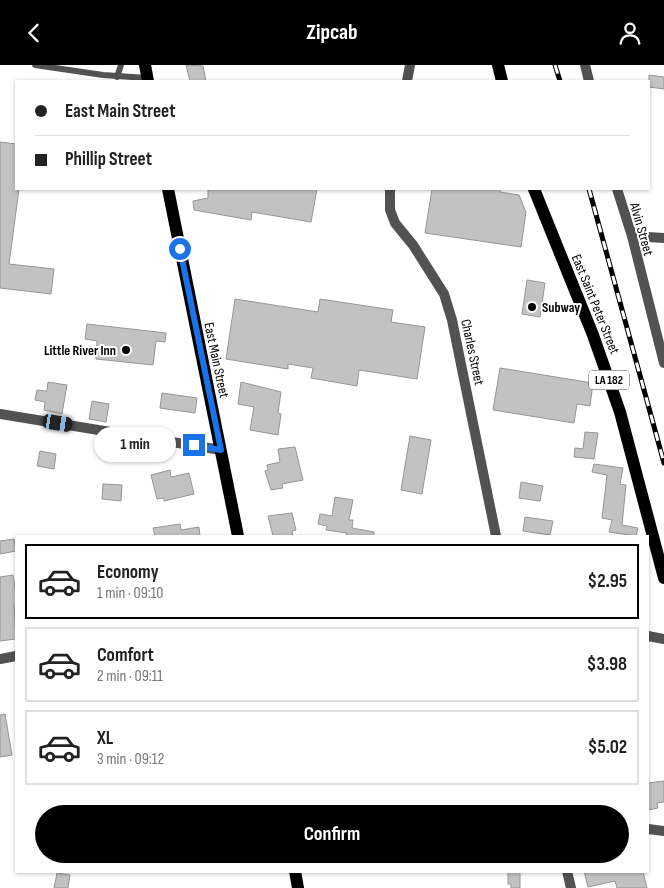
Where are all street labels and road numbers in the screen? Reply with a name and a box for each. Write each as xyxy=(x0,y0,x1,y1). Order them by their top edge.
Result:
street label: Alvin Street xyxy=(626,200,657,258)
street label: East Saint Peter Street xyxy=(568,252,623,357)
street label: Charles Street xyxy=(457,317,488,387)
street label: East Main Street xyxy=(200,321,233,399)
road number: LA 182 xyxy=(589,371,629,389)

